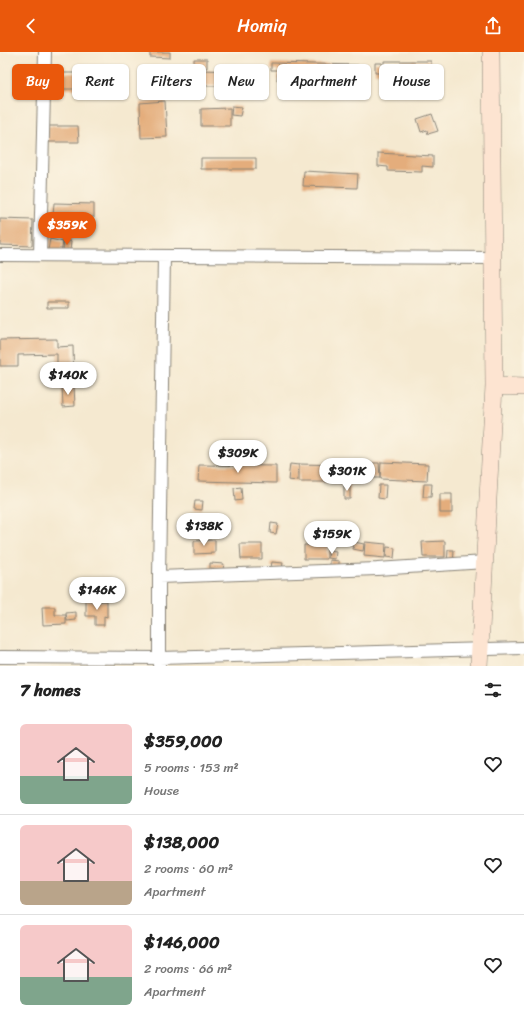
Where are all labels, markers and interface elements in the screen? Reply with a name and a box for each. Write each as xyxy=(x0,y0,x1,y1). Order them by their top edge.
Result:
text: Homiq xyxy=(237,10,287,42)
icon: back xyxy=(20,15,42,37)
icon: share xyxy=(482,15,504,37)
chip: Buy xyxy=(12,64,64,100)
chip: Rent xyxy=(72,64,129,100)
chip: Filters xyxy=(137,64,206,100)
chip: New xyxy=(214,64,269,100)
chip: Apartment xyxy=(277,64,371,100)
chip: House xyxy=(379,64,444,100)
pin: $359K xyxy=(39,212,95,246)
text: $359K xyxy=(47,213,87,236)
pin: $140K xyxy=(40,362,96,396)
text: $140K xyxy=(49,363,87,386)
pin: $309K xyxy=(210,440,266,474)
text: $309K xyxy=(218,441,258,464)
pin: $301K xyxy=(319,458,375,492)
text: $301K xyxy=(328,459,366,482)
pin: $138K xyxy=(176,513,232,547)
text: $138K xyxy=(185,514,223,537)
pin: $159K xyxy=(304,521,360,555)
text: $159K xyxy=(313,522,351,545)
pin: $146K xyxy=(69,577,125,611)
text: $146K xyxy=(78,578,116,601)
text: 7 homes xyxy=(20,675,80,705)
icon: filters xyxy=(482,679,504,701)
text: $359,000 xyxy=(144,726,222,756)
icon: home xyxy=(52,740,100,788)
icon: heart xyxy=(482,753,504,775)
text: 5 rooms · 153 m² xyxy=(144,756,239,779)
text: House xyxy=(144,779,179,802)
text: $138,000 xyxy=(144,827,219,857)
icon: home xyxy=(52,841,100,889)
icon: heart xyxy=(482,854,504,876)
text: 2 rooms · 60 m² xyxy=(144,857,233,880)
text: Apartment xyxy=(144,880,205,903)
text: $146,000 xyxy=(144,927,220,957)
icon: home xyxy=(52,941,100,989)
icon: heart xyxy=(482,954,504,976)
text: 2 rooms · 66 m² xyxy=(144,957,232,980)
text: Apartment xyxy=(144,980,205,1003)

